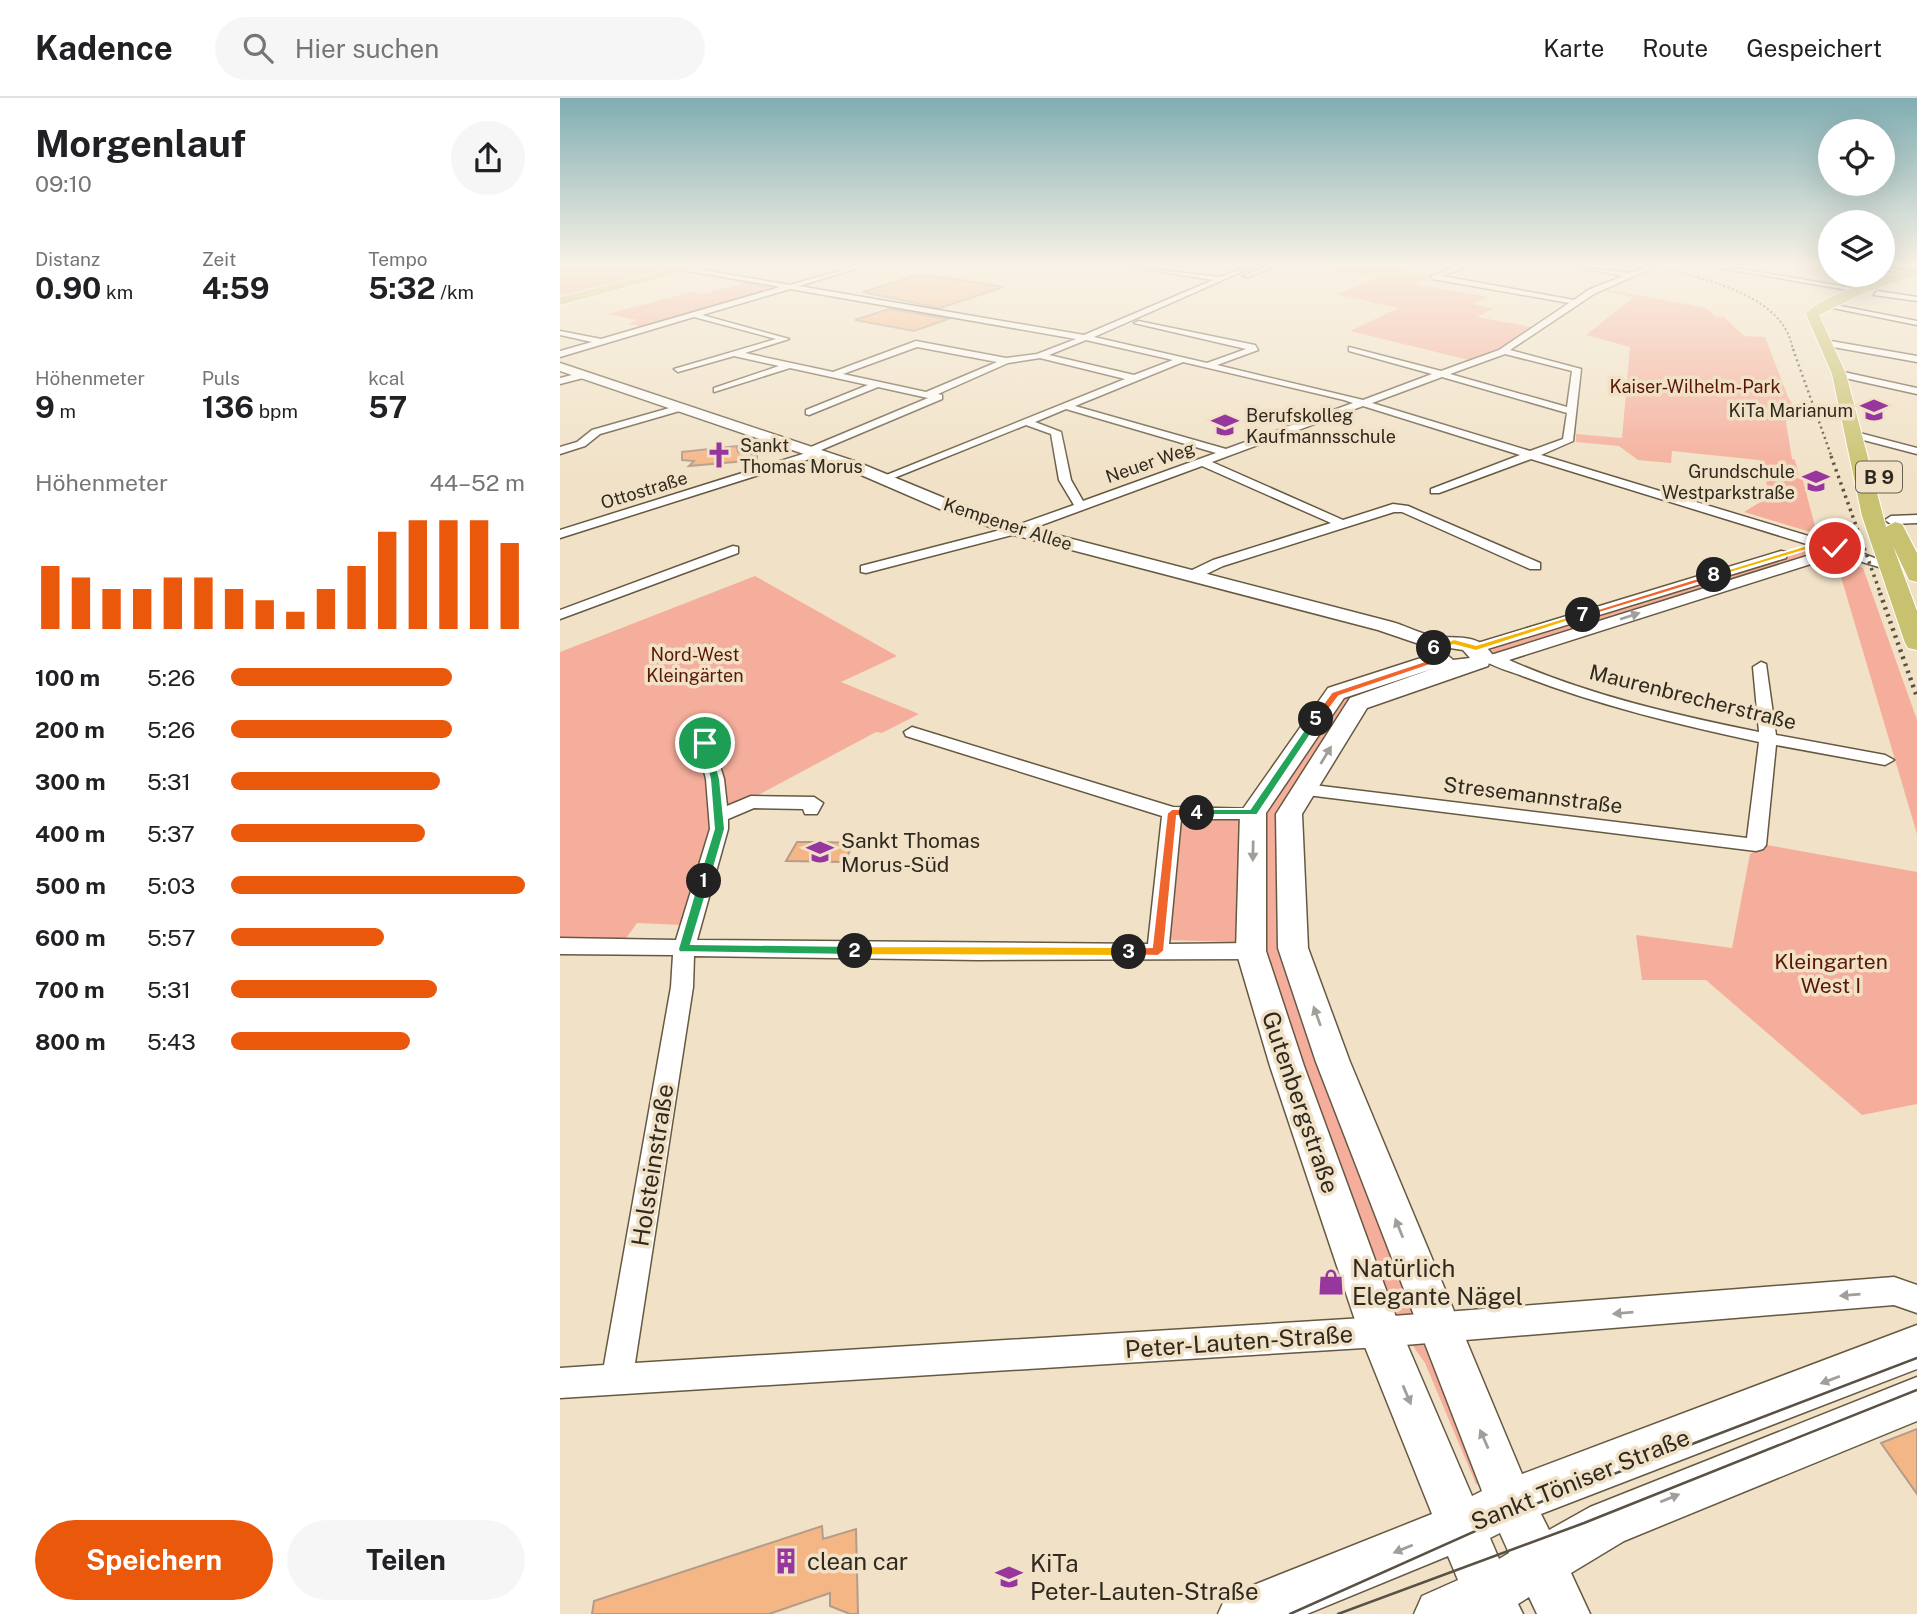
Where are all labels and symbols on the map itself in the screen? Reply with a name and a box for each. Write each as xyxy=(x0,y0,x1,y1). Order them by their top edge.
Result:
park label: Kaiser-Wilhelm-Park xyxy=(1609,376,1781,397)
school or university icon: KiTa Marianum xyxy=(1859,395,1889,425)
place label: KiTa Marianum xyxy=(1729,400,1853,421)
place label: Berufskolleg Kaufmannsschule xyxy=(1246,405,1396,447)
school or university icon: Berufskolleg Kaufmannsschule xyxy=(1210,410,1240,440)
place label: Sankt Thomas Morus xyxy=(740,435,863,477)
street label: Neuer Weg xyxy=(1103,437,1197,487)
church icon: Sankt Thomas Morus xyxy=(704,440,734,470)
place label: Grundschule Westparkstraße xyxy=(1662,461,1795,503)
road number: B 9 xyxy=(1856,462,1902,492)
school or university icon: Grundschule Westparkstraße xyxy=(1801,466,1831,496)
street label: Ottostraße xyxy=(598,467,690,513)
street label: Kempener Allee xyxy=(941,493,1075,555)
pin xyxy=(1805,518,1865,578)
pin: 8 xyxy=(1696,558,1732,592)
pin: 7 xyxy=(1566,598,1600,632)
one-way arrow xyxy=(1620,611,1641,621)
pin: 6 xyxy=(1416,630,1452,666)
park label: Nord-West Kleingärten xyxy=(646,644,744,686)
street label: Maurenbrecherstraße xyxy=(1587,659,1799,735)
pin: 5 xyxy=(1298,702,1334,736)
pin xyxy=(675,713,735,773)
one-way arrow xyxy=(1320,745,1333,764)
street label: Stresemannstraße xyxy=(1442,772,1624,818)
pin: 4 xyxy=(1180,796,1214,830)
place label: Sankt Thomas Morus-Süd xyxy=(841,828,980,877)
school or university icon: Sankt Thomas Morus-Süd xyxy=(805,837,835,867)
one-way arrow xyxy=(1247,840,1258,862)
pin: 1 xyxy=(687,864,722,898)
pin: 2 xyxy=(838,934,872,968)
pin: 3 xyxy=(1112,934,1146,970)
park label: Kleingarten West I xyxy=(1774,949,1888,998)
one-way arrow xyxy=(1311,1006,1322,1027)
street label: Gutenbergstraße xyxy=(1257,1007,1345,1197)
street label: Holsteinstraße xyxy=(625,1082,679,1248)
one-way arrow xyxy=(1394,1218,1405,1239)
place label: Natürlich Elegante Nägel xyxy=(1352,1254,1523,1310)
shop icon: Natürlich Elegante Nägel xyxy=(1316,1267,1346,1297)
one-way arrow xyxy=(1839,1290,1861,1301)
one-way arrow xyxy=(1612,1308,1634,1319)
street label: Peter-Lauten-Straße xyxy=(1124,1319,1354,1363)
one-way arrow xyxy=(1820,1374,1841,1385)
one-way arrow xyxy=(1401,1385,1413,1405)
street label: Sankt Töniser Straße xyxy=(1467,1422,1693,1536)
one-way arrow xyxy=(1478,1429,1489,1450)
one-way arrow xyxy=(1660,1493,1681,1504)
one-way arrow xyxy=(1392,1544,1413,1555)
building icon: clean car xyxy=(771,1546,801,1576)
place label: clean car xyxy=(807,1547,908,1575)
place label: KiTa Peter-Lauten-Straße xyxy=(1030,1549,1259,1605)
school or university icon: KiTa Peter-Lauten-Straße xyxy=(994,1562,1024,1592)

